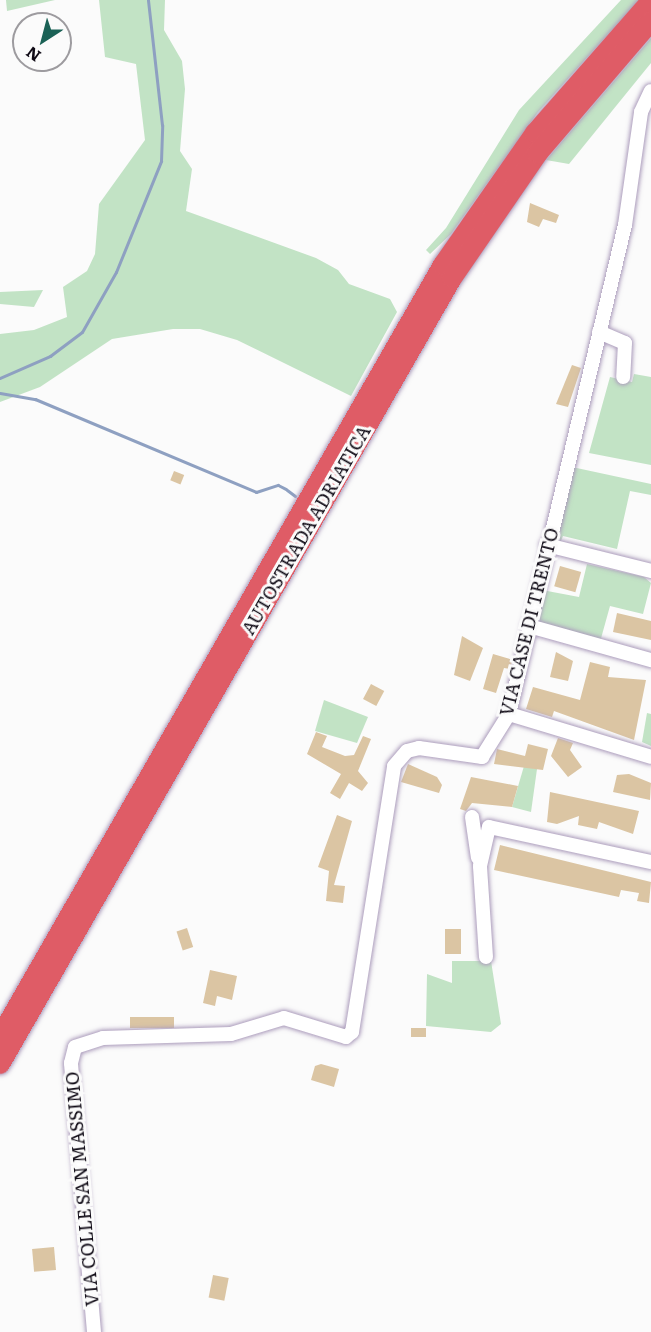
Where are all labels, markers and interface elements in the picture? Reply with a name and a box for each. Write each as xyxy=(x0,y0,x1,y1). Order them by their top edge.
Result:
north arrow xyxy=(12,12,72,72)
text: N xyxy=(20,41,45,69)
street label: AUTOSTRADA ADRIATICA xyxy=(237,422,375,638)
street label: VIA CASE DI TRENTO xyxy=(495,526,563,718)
street label: VIA COLLE SAN MASSIMO xyxy=(61,1071,103,1307)

